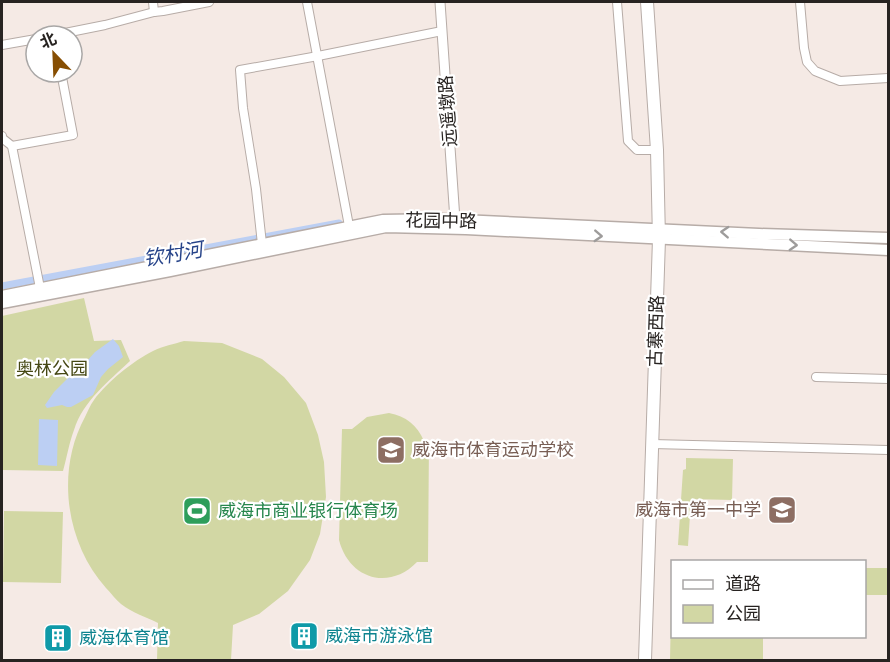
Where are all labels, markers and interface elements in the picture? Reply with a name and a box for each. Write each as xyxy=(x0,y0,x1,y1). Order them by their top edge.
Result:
north arrow xyxy=(24,24,84,84)
text: 北 xyxy=(37,28,59,53)
street label: 远遥墩路 xyxy=(434,74,461,148)
street label: 花园中路 xyxy=(405,208,477,233)
one-way arrow xyxy=(721,225,730,238)
one-way arrow xyxy=(594,230,603,243)
water label: 钦村河 xyxy=(141,235,209,272)
one-way arrow xyxy=(789,239,798,252)
street label: 古寨西路 xyxy=(643,295,668,367)
park label: 奥林公园 xyxy=(16,357,88,380)
school or university icon: 威海市体育运动学校 xyxy=(375,434,407,466)
place label: 威海市体育运动学校 xyxy=(412,438,574,461)
school or university icon: 威海市第一中学 xyxy=(766,494,798,526)
sports icon: 威海市商业银行体育场 xyxy=(181,495,213,527)
place label: 威海市第一中学 xyxy=(635,498,761,521)
place label: 威海市商业银行体育场 xyxy=(218,499,398,522)
legend xyxy=(671,560,866,638)
text: 道路 xyxy=(725,572,761,595)
text: 公园 xyxy=(725,602,761,625)
building icon: 威海市游泳馆 xyxy=(288,620,320,652)
building icon: 威海体育馆 xyxy=(42,622,74,654)
place label: 威海市游泳馆 xyxy=(325,624,433,647)
place label: 威海体育馆 xyxy=(79,626,169,649)

